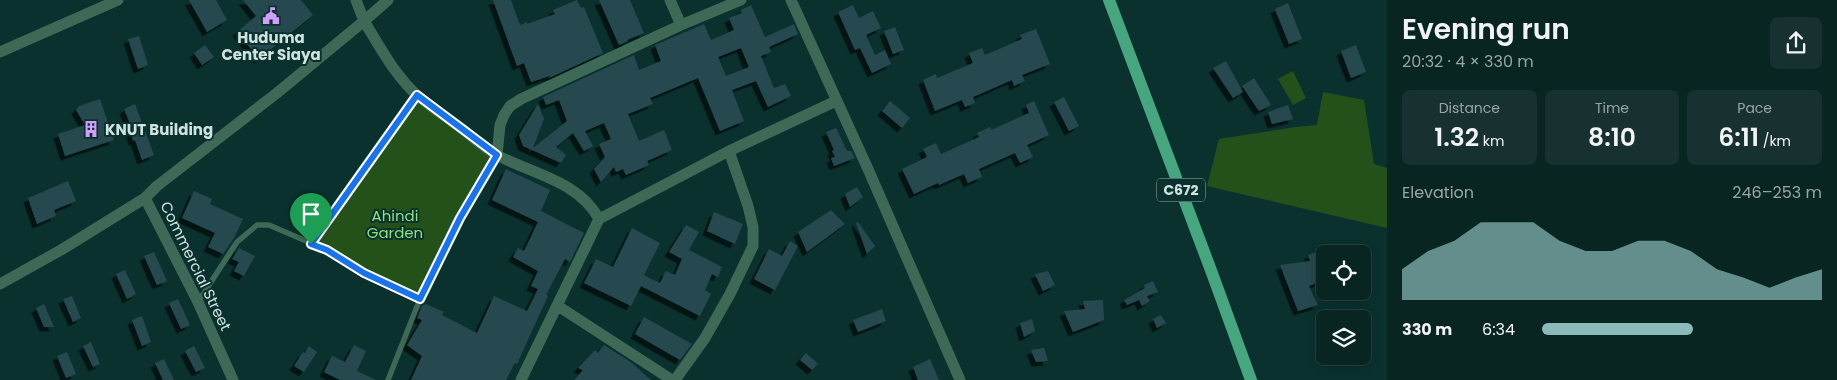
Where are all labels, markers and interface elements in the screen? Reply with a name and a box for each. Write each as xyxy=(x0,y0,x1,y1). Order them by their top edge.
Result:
public building icon: Huduma Center Siaya xyxy=(261,6,281,26)
text: Evening run xyxy=(1402,10,1570,49)
button: share xyxy=(1770,17,1822,69)
place label: Huduma Center Siaya xyxy=(221,27,321,65)
text: 20:32 · 4 × 330 m xyxy=(1402,50,1534,73)
text: Distance xyxy=(1439,98,1500,118)
text: Time xyxy=(1595,98,1629,118)
text: Pace xyxy=(1737,98,1772,118)
building icon: KNUT Building xyxy=(81,119,101,139)
place label: KNUT Building xyxy=(105,119,213,140)
text: 1.32 xyxy=(1434,120,1479,155)
text: 8:10 xyxy=(1588,120,1636,155)
text: 6:11 xyxy=(1718,120,1759,155)
text: km xyxy=(1479,131,1504,151)
text: /km xyxy=(1759,131,1791,151)
road number: C672 xyxy=(1157,178,1205,202)
text: Elevation xyxy=(1402,181,1474,204)
text: 246–253 m xyxy=(1732,181,1822,204)
pin xyxy=(290,193,332,244)
street label: Commercial Street xyxy=(156,198,236,334)
icon: arrive xyxy=(297,200,325,228)
park label: Ahindi Garden xyxy=(367,205,423,243)
map controls xyxy=(1316,245,1371,365)
button: locate xyxy=(1316,245,1371,300)
button: layers xyxy=(1316,310,1371,365)
text: 330 m xyxy=(1402,318,1452,341)
text: 6:34 xyxy=(1482,318,1515,341)

